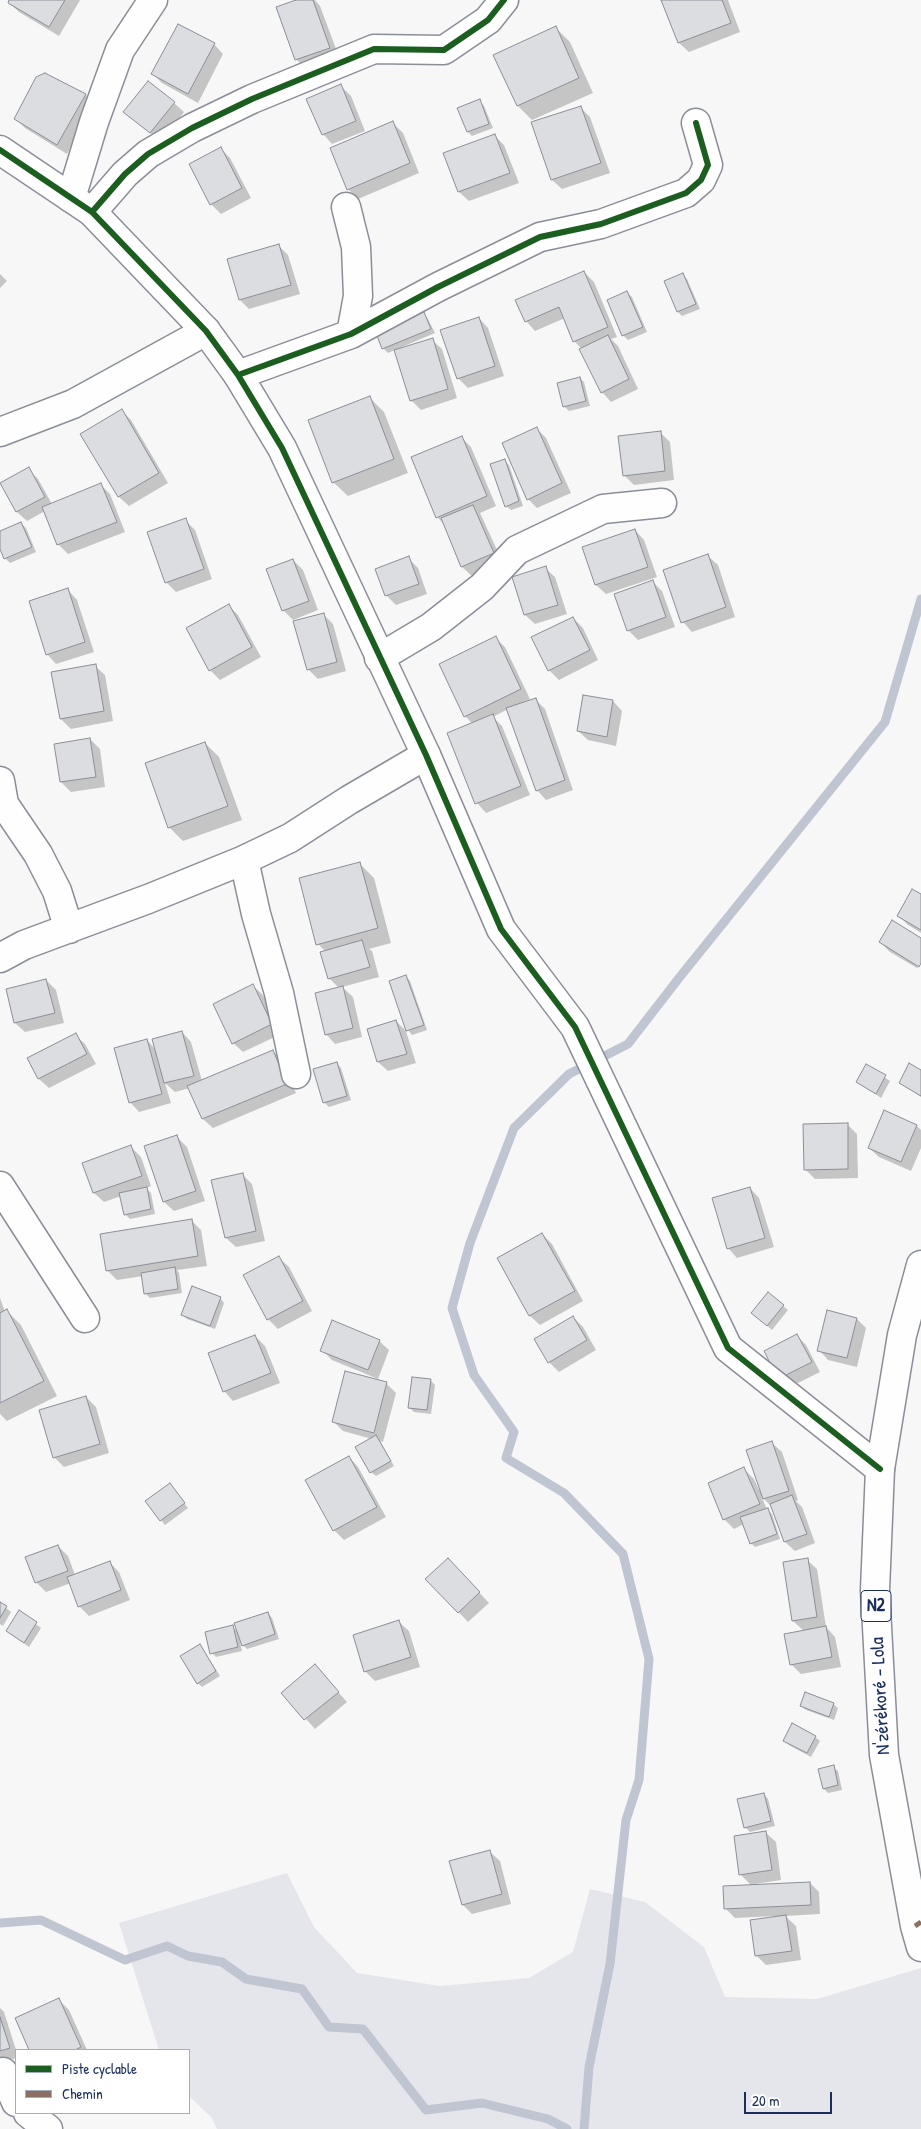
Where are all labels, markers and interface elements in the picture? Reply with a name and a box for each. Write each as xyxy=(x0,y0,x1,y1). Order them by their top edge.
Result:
road number: N2 xyxy=(861,1590,891,1622)
street label: N'zérékoré - Lola xyxy=(867,1637,895,1755)
legend xyxy=(15,2049,190,2114)
text: Piste cyclable xyxy=(62,2058,137,2079)
scale bar xyxy=(746,2082,834,2114)
text: Chemin xyxy=(62,2083,103,2104)
text: 20 m xyxy=(752,2090,779,2111)

